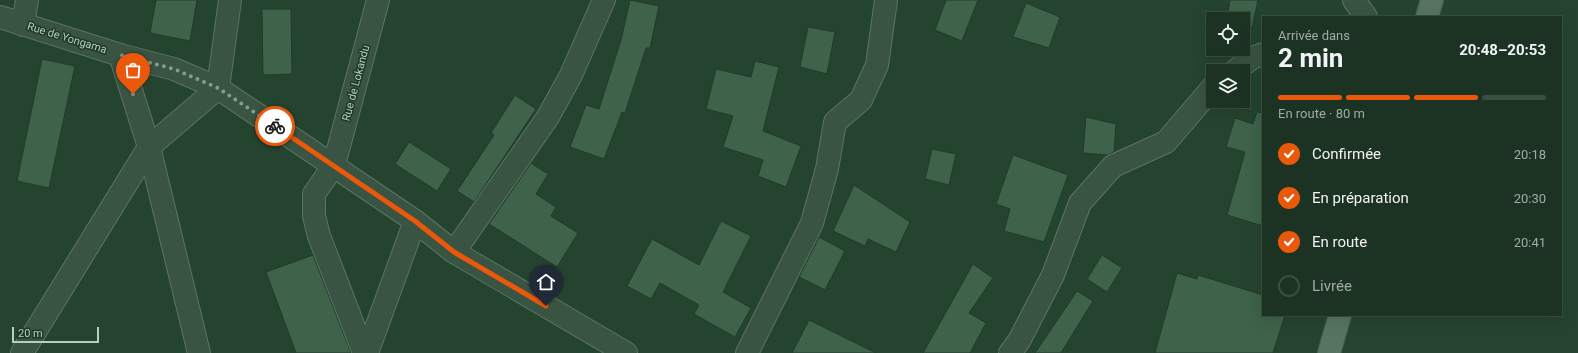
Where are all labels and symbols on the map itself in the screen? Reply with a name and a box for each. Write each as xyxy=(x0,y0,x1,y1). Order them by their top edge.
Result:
street label: Rue de Yongama xyxy=(26,20,108,56)
street label: Rue de Lokandu xyxy=(340,44,372,122)
pin xyxy=(116,53,150,94)
courier xyxy=(255,106,295,146)
pin xyxy=(529,265,563,306)
scale bar xyxy=(12,325,99,344)

